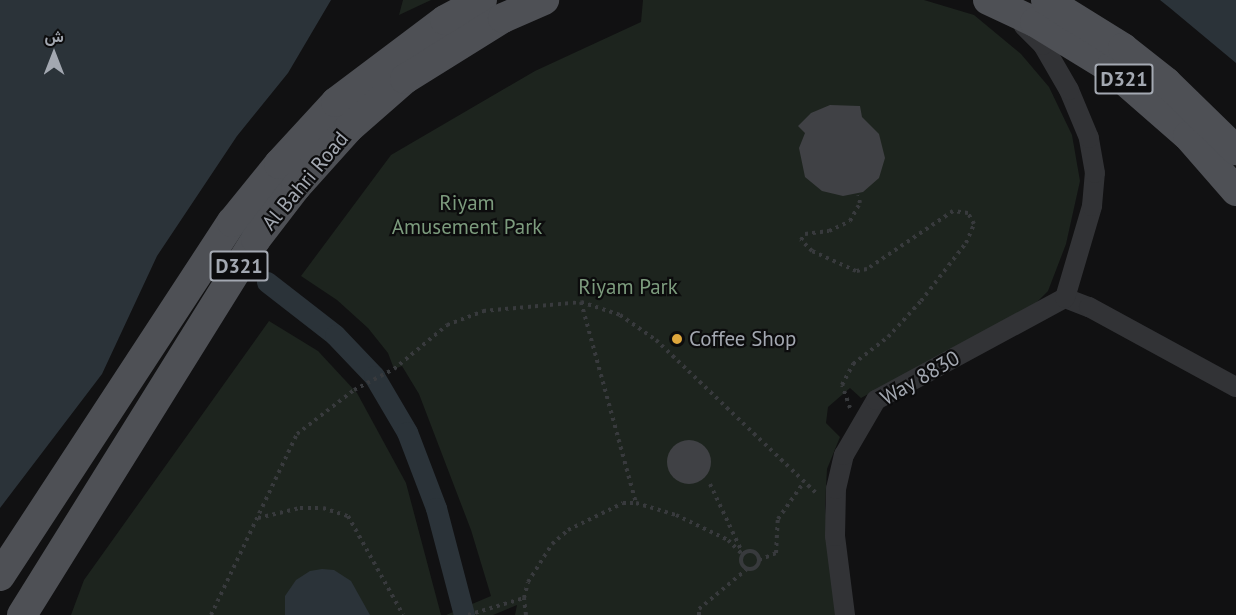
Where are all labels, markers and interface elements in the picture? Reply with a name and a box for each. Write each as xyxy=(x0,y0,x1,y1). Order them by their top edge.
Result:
north arrow xyxy=(24,24,84,84)
text: ش xyxy=(44,26,64,46)
road number: D321 xyxy=(1094,62,1154,96)
street label: Al Bahri Road xyxy=(256,127,354,235)
park label: Riyam Amusement Park xyxy=(392,190,542,240)
road number: D321 xyxy=(209,249,269,283)
park label: Riyam Park xyxy=(578,274,678,300)
place label: Coffee Shop xyxy=(689,326,796,352)
marker: Coffee Shop xyxy=(670,332,684,346)
street label: Way 8830 xyxy=(876,345,964,411)

